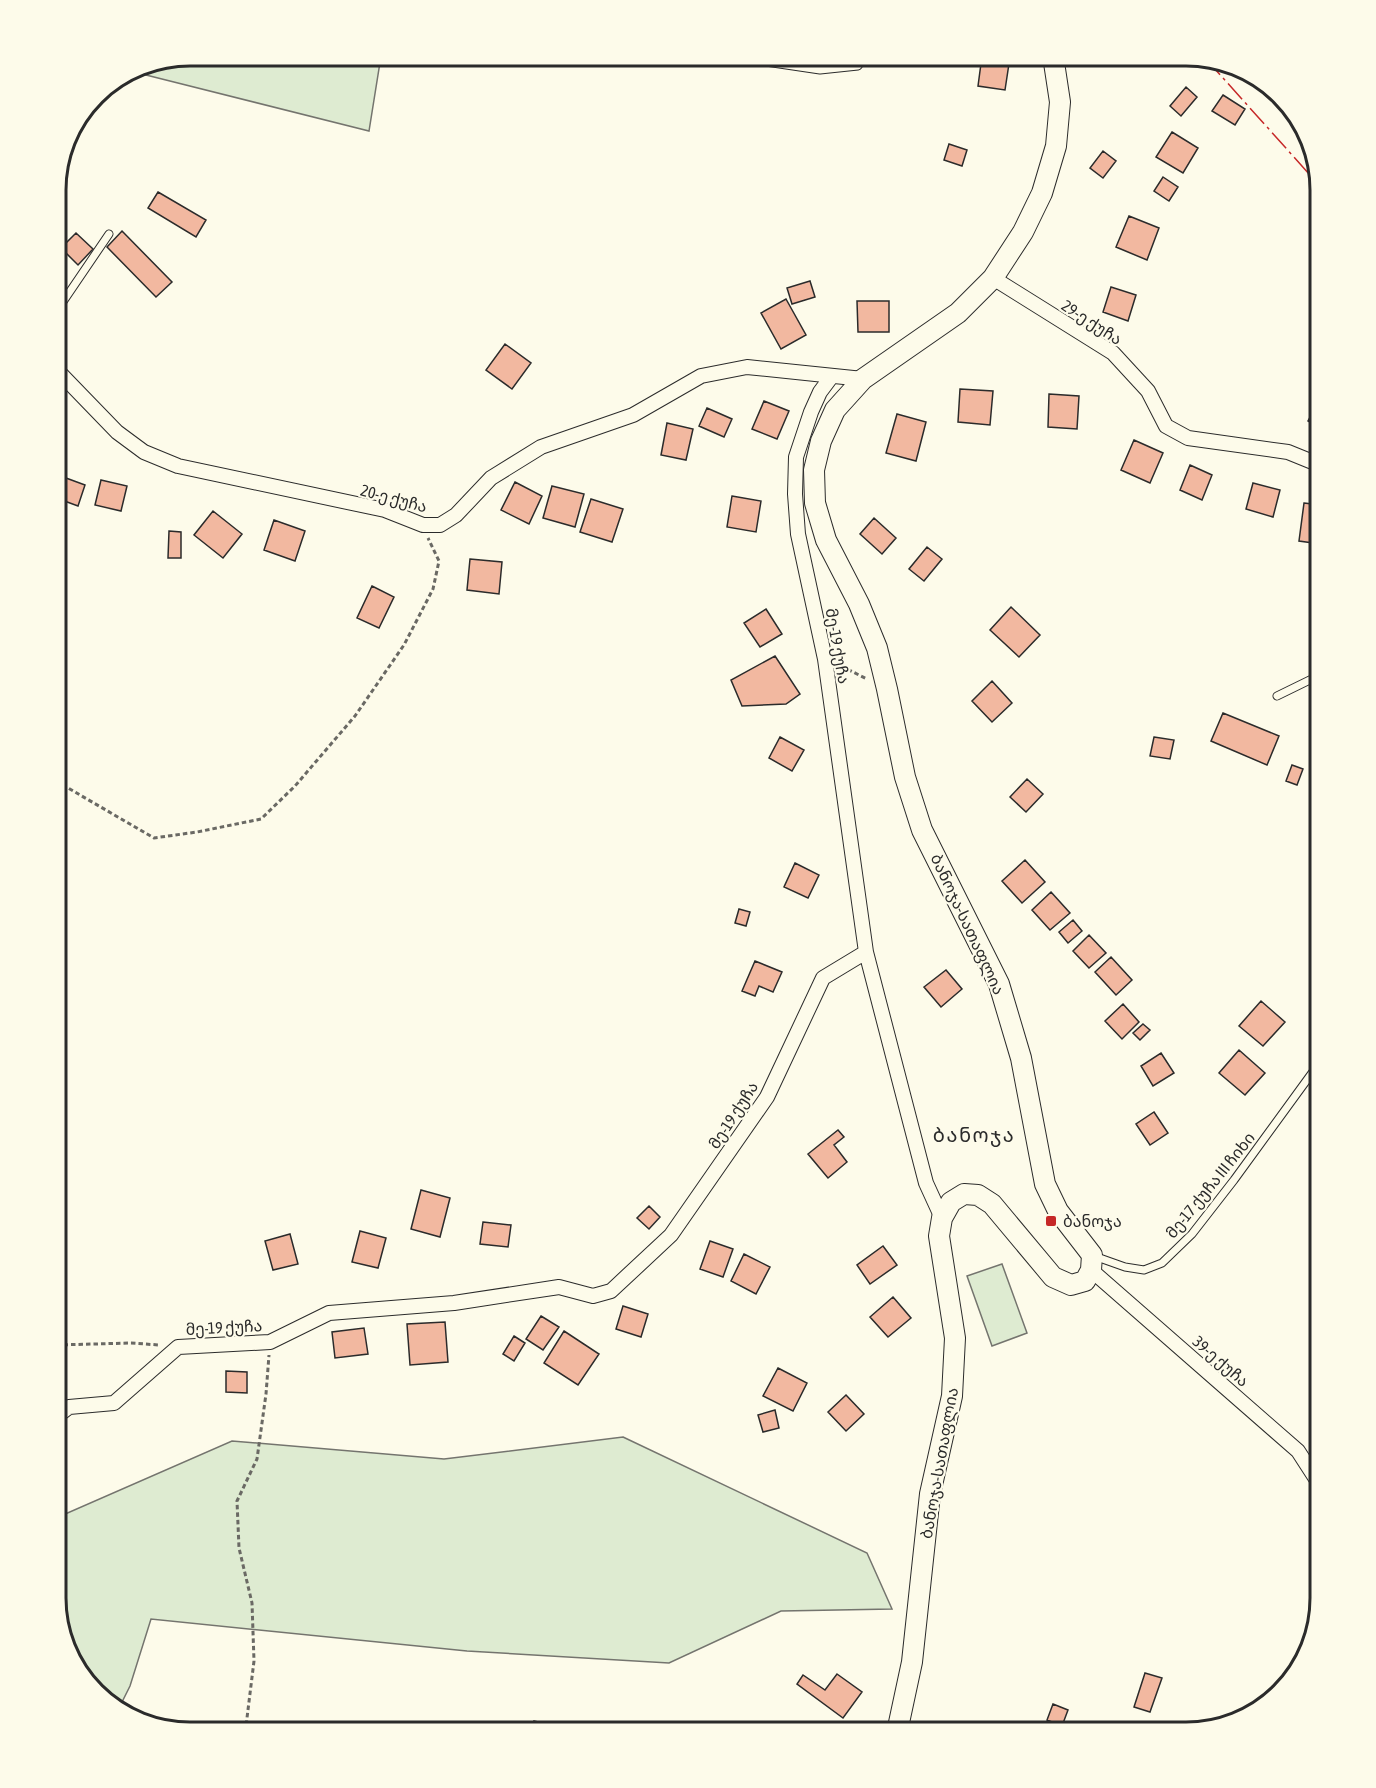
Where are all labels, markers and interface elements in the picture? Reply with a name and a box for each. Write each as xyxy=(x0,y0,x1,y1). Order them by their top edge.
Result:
street label: 29-ე ქუჩა xyxy=(1058,296,1125,349)
street label: 20-ე ქუჩა xyxy=(359,481,429,516)
street label: მე-19 ქუჩა xyxy=(822,607,854,685)
street label: ბანოჯა-სათაფლია xyxy=(926,851,1009,998)
street label: მე-19 ქუჩა xyxy=(705,1078,762,1153)
district label: ბანოჯა xyxy=(933,1123,1015,1147)
street label: მე-17 ქუჩა III ჩიხი xyxy=(1162,1129,1259,1242)
place label: ბანოჯა xyxy=(1063,1212,1122,1231)
marker: ბანოჯა xyxy=(1044,1214,1058,1228)
street label: მე-19 ქუჩა xyxy=(185,1316,263,1339)
street label: 39-ე ქუჩა xyxy=(1189,1332,1253,1391)
street label: ბანოჯა-სათაფლია xyxy=(917,1386,963,1540)

